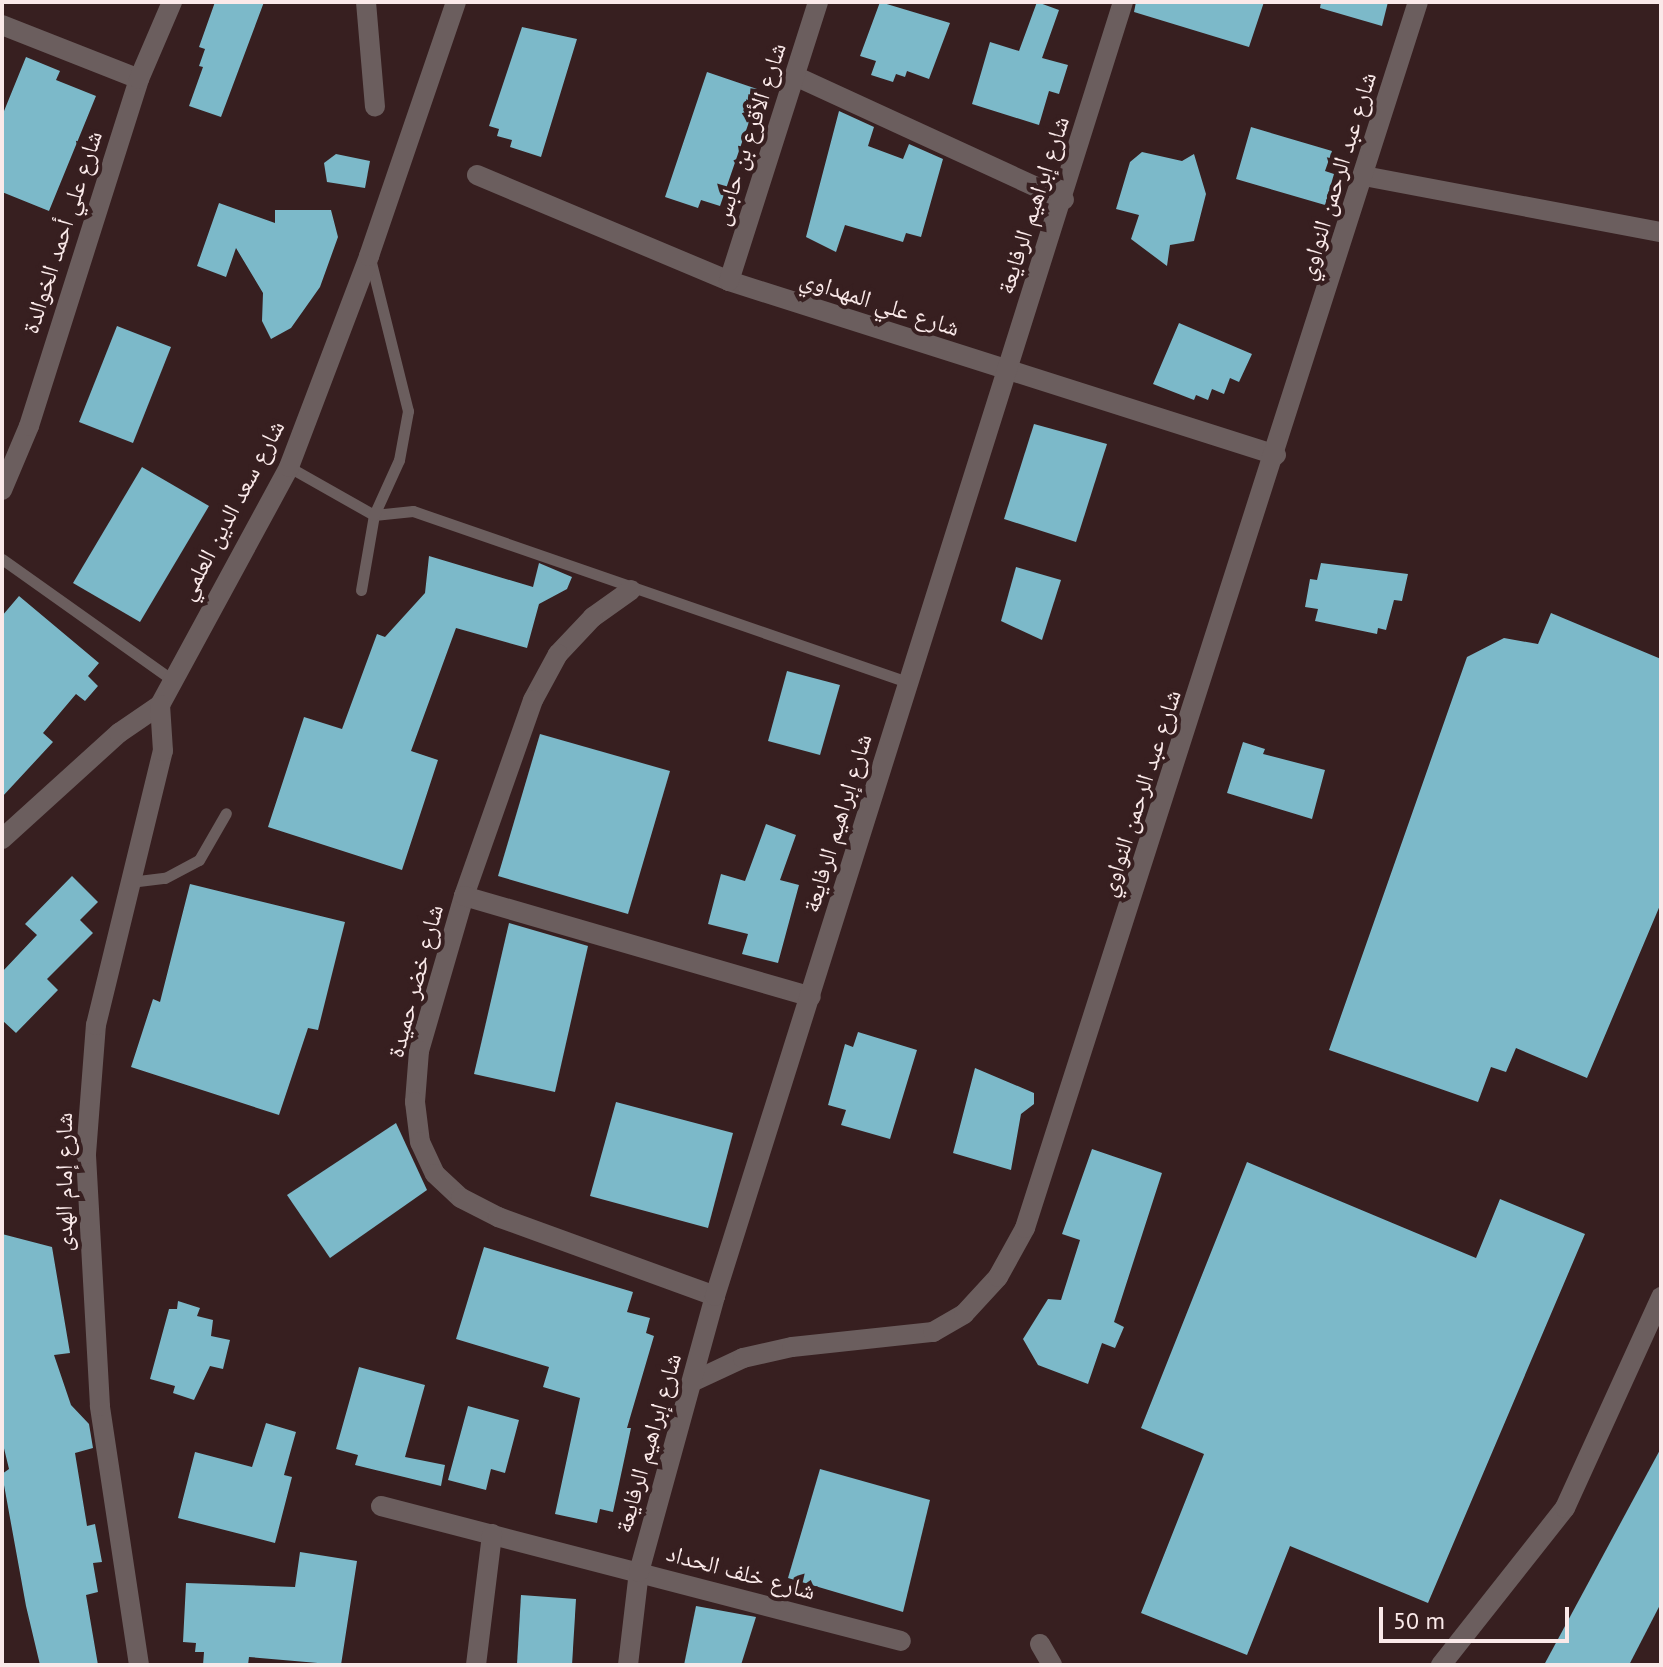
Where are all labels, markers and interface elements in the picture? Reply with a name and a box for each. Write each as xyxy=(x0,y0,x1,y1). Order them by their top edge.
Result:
street label: شارع الأقرع بن حابس xyxy=(706,39,792,229)
street label: شارع عبد الرحمن النواوي xyxy=(1292,69,1382,283)
street label: شارع إبراهيم الرفايعة xyxy=(991,112,1075,298)
street label: شارع علي أحمد الخوالدة xyxy=(16,127,108,337)
street label: شارع علي المهداوي xyxy=(797,264,963,342)
street label: شارع سعد الدين العلمي xyxy=(171,415,291,605)
street label: شارع عبد الرحمن النواوي xyxy=(1093,686,1187,900)
street label: شارع إبراهيم الرفايعة xyxy=(796,730,878,916)
street label: شارع خضر حميدة xyxy=(381,901,449,1061)
street label: شارع إمام الهدى xyxy=(50,1112,78,1252)
street label: شارع إبراهيم الرفايعة xyxy=(609,1350,687,1536)
street label: شارع خلف الحداد xyxy=(663,1538,819,1606)
scale bar xyxy=(1383,1591,1573,1641)
text: 50 m xyxy=(1393,1605,1445,1636)

